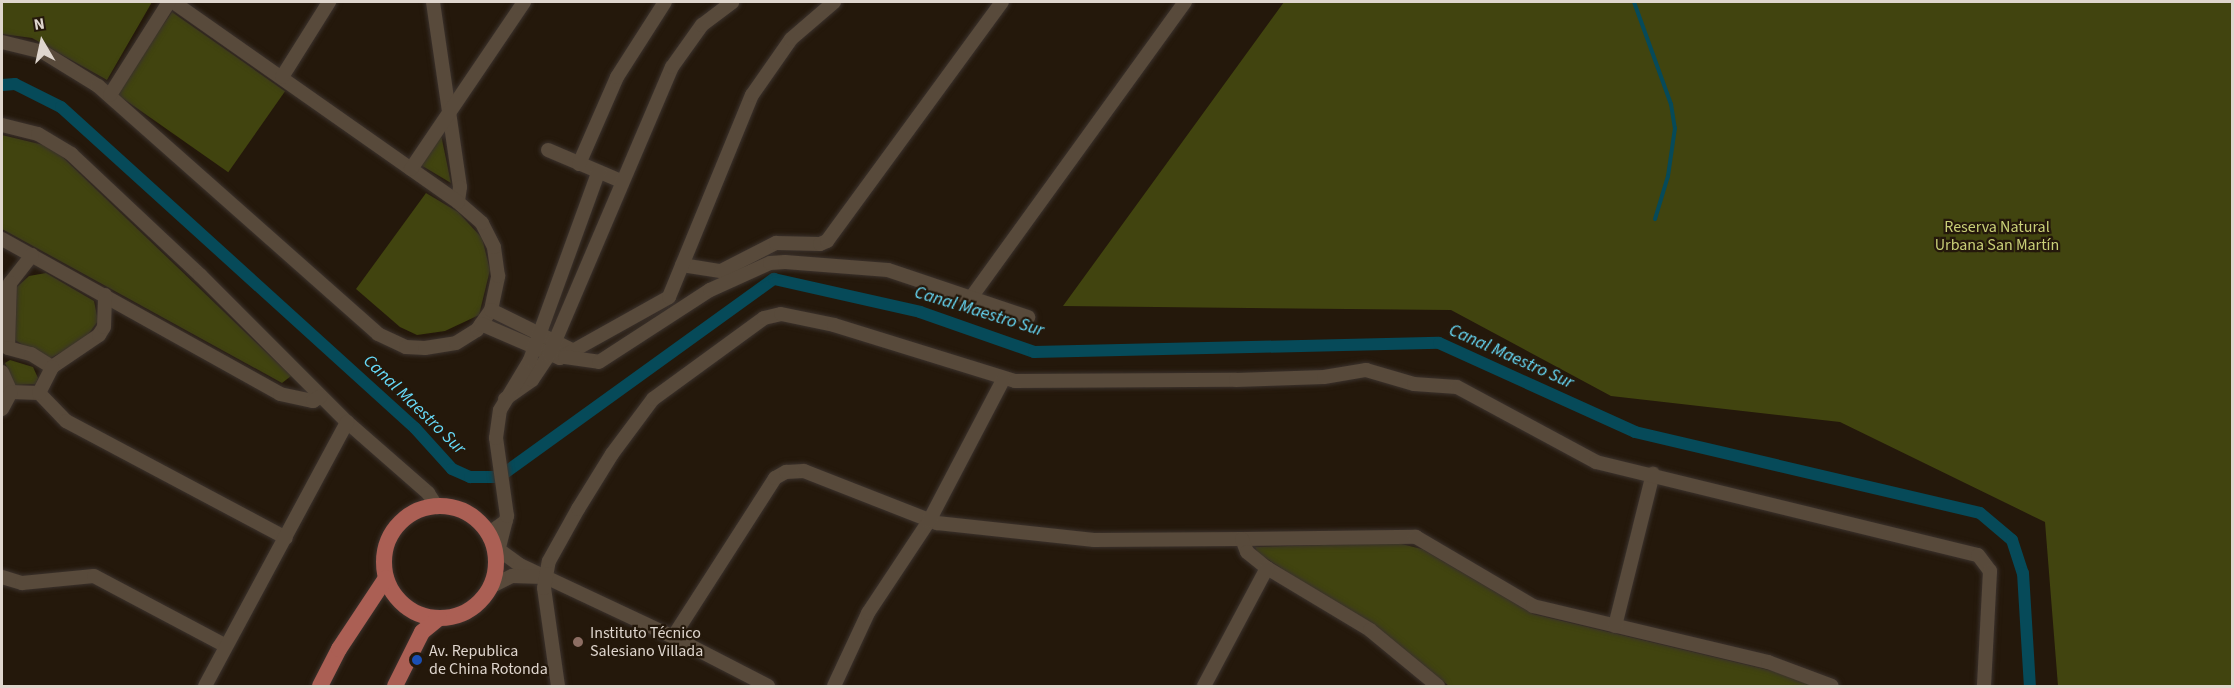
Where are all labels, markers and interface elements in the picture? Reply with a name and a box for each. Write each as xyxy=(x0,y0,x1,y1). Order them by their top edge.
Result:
north arrow xyxy=(12,12,72,72)
text: N xyxy=(32,13,46,36)
park label: Reserva Natural Urbana San Martín xyxy=(1935,217,2059,255)
water label: Canal Maestro Sur xyxy=(912,282,1046,342)
water label: Canal Maestro Sur xyxy=(1445,320,1577,394)
water label: Canal Maestro Sur xyxy=(358,351,470,459)
place label: Instituto Técnico Salesiano Villada xyxy=(590,623,703,661)
marker: Instituto Técnico Salesiano Villada xyxy=(571,635,585,649)
place label: Av. Republica de China Rotonda xyxy=(429,641,548,679)
marker: Av. Republica de China Rotonda xyxy=(410,653,424,667)

